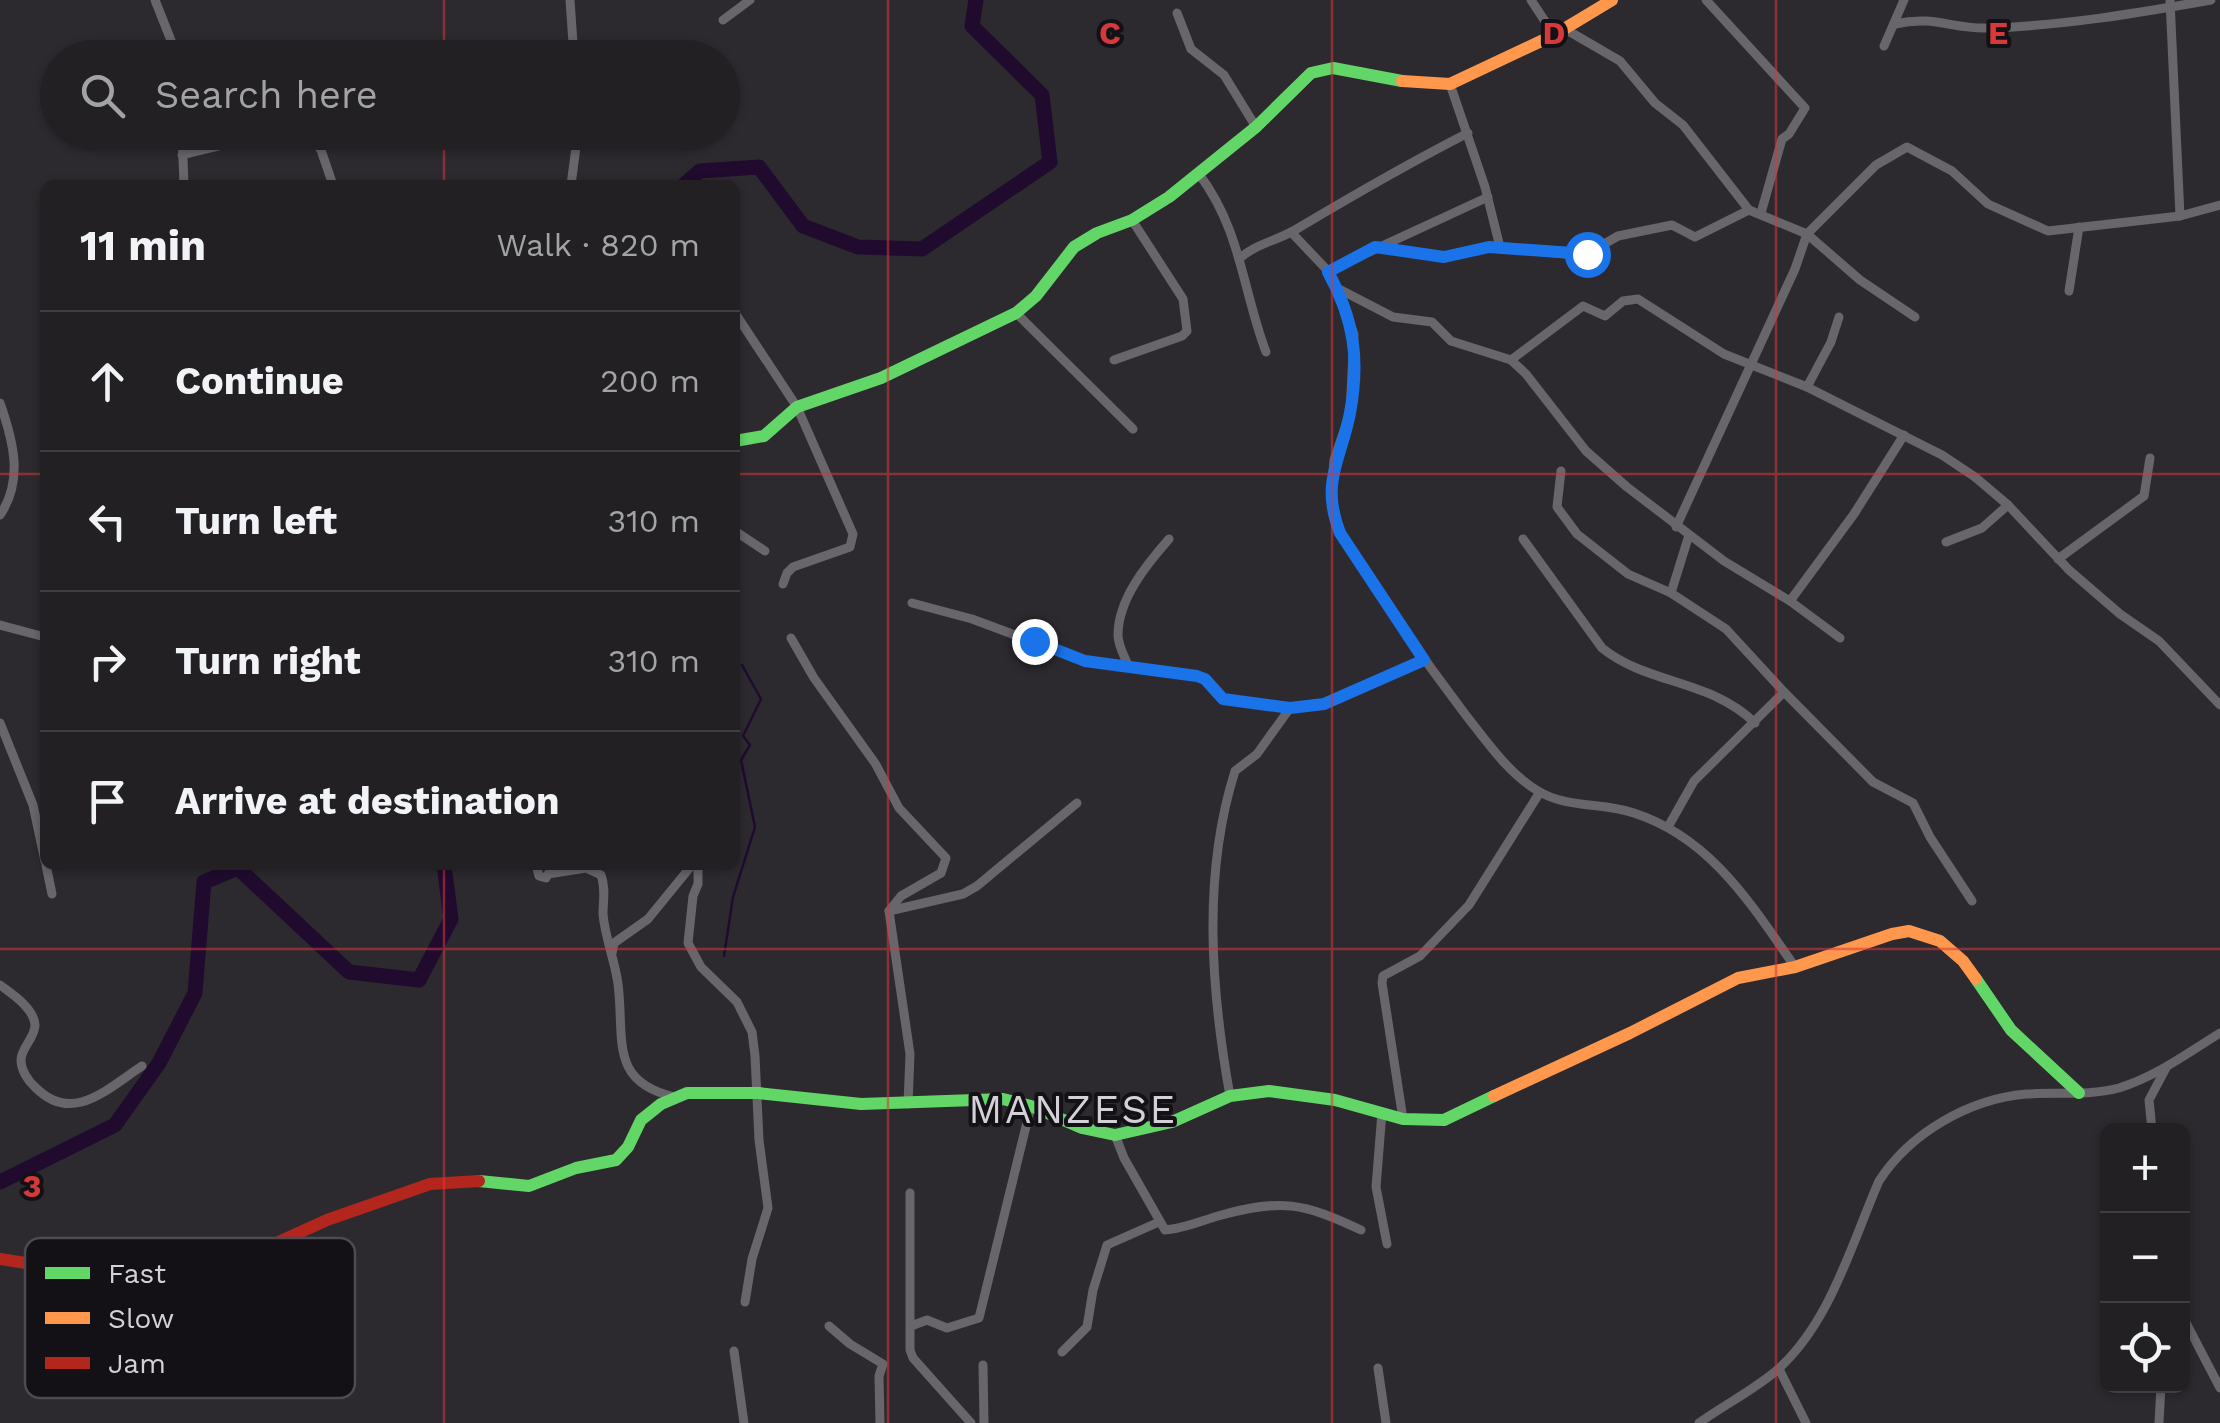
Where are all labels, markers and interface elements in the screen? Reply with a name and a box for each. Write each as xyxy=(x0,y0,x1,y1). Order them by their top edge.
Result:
text: C xyxy=(1099,14,1121,52)
text: D xyxy=(1543,14,1565,52)
text: E xyxy=(1988,14,2008,52)
search box xyxy=(40,40,740,150)
icon: search xyxy=(75,68,130,123)
text: Search here xyxy=(155,73,378,117)
text: 11 min xyxy=(80,221,206,270)
text: Walk · 820 m xyxy=(496,226,700,264)
route start xyxy=(1565,232,1611,278)
icon: ahead xyxy=(80,354,135,409)
text: Continue xyxy=(175,359,344,403)
text: 200 m xyxy=(600,362,700,400)
icon: left xyxy=(80,494,135,549)
text: Turn left xyxy=(175,499,337,543)
text: 310 m xyxy=(608,502,700,540)
route end xyxy=(1012,619,1058,665)
icon: right xyxy=(80,634,135,689)
text: Turn right xyxy=(175,639,361,683)
text: 310 m xyxy=(608,642,700,680)
icon: arrive xyxy=(80,774,135,829)
text: Arrive at destination xyxy=(175,779,560,823)
district label: MANZESE xyxy=(968,1086,1178,1133)
map controls xyxy=(2100,1123,2190,1393)
button: + xyxy=(2100,1123,2190,1213)
text: 3 xyxy=(23,1167,41,1205)
button: − xyxy=(2100,1213,2190,1303)
legend xyxy=(25,1238,355,1398)
text: Fast xyxy=(108,1257,166,1290)
text: Slow xyxy=(108,1302,174,1335)
button: locate xyxy=(2100,1303,2190,1393)
text: Jam xyxy=(108,1347,166,1380)

